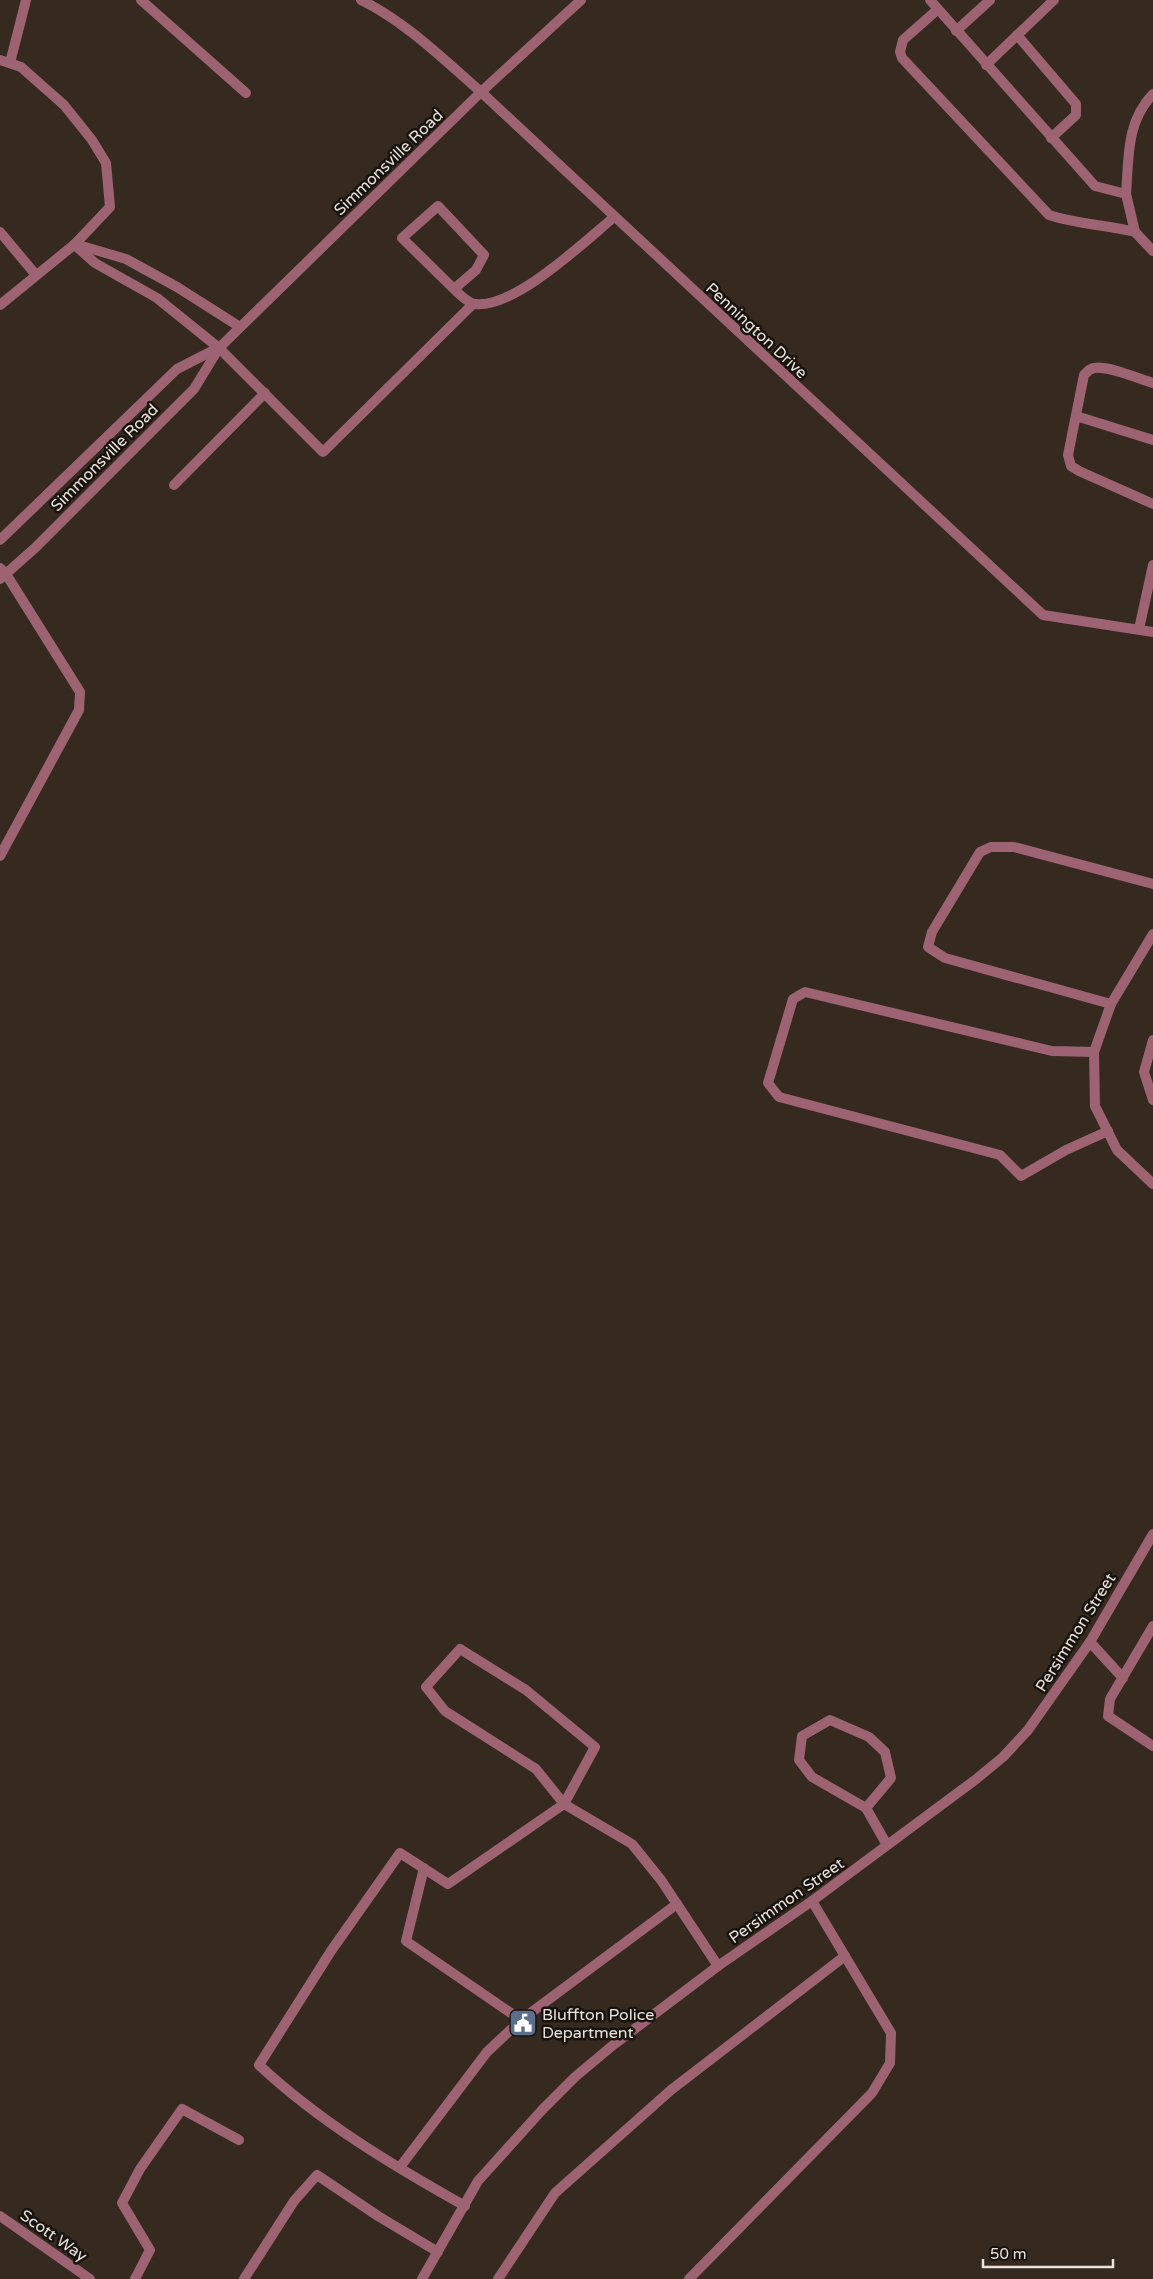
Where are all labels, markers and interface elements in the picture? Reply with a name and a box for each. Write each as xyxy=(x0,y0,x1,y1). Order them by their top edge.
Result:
street label: Simmonsville Road xyxy=(330,105,447,220)
street label: Pennington Drive xyxy=(701,278,811,383)
street label: Simmonsville Road xyxy=(47,400,163,516)
street label: Persimmon Street xyxy=(1031,1570,1120,1696)
street label: Persimmon Street xyxy=(725,1854,848,1948)
place label: Bluffton Police Department xyxy=(542,2005,654,2043)
public building icon: Bluffton Police Department xyxy=(508,2008,538,2038)
street label: Scott Way xyxy=(16,2205,91,2266)
scale bar xyxy=(983,2236,1113,2268)
text: 50 m xyxy=(990,2245,1027,2263)

